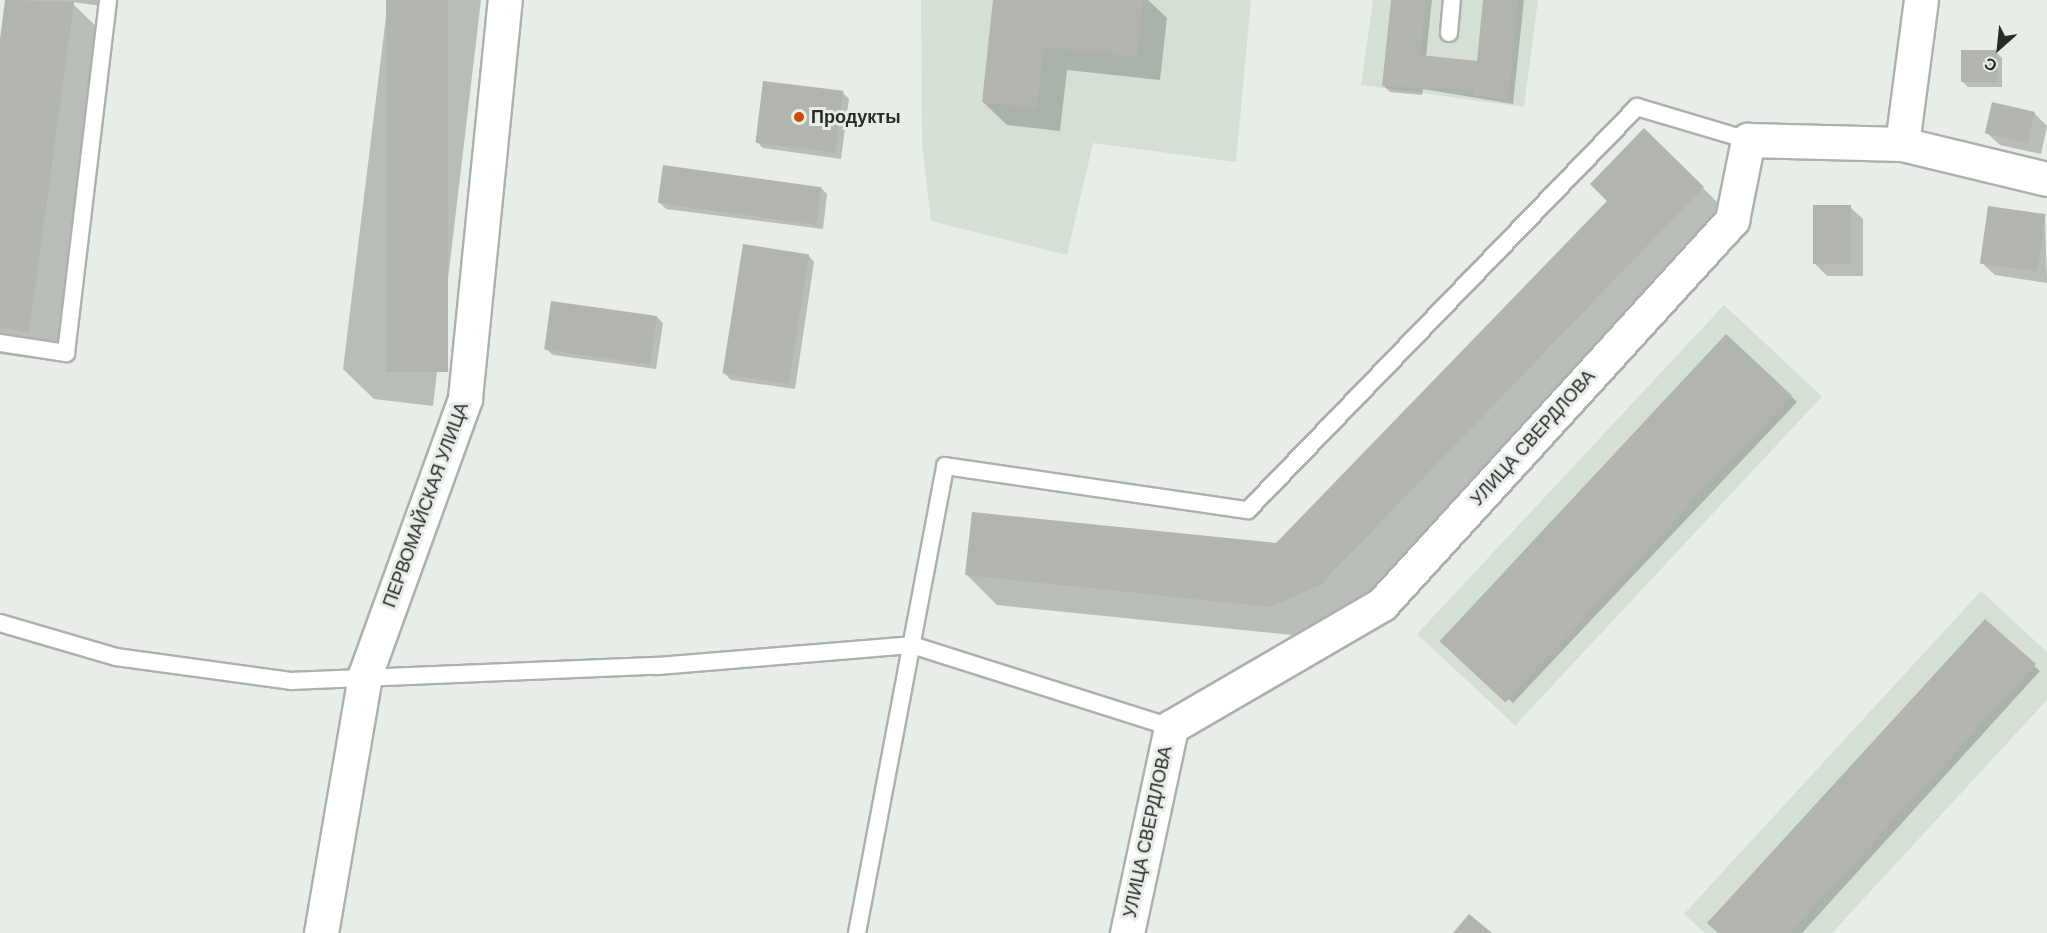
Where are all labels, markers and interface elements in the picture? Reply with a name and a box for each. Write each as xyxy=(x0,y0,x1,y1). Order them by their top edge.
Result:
north arrow xyxy=(1969,18,2029,78)
text: С xyxy=(1981,53,2001,76)
place label: Продукты xyxy=(811,106,901,128)
marker: Продукты xyxy=(792,110,806,124)
street label: УЛИЦА СВЕРДЛОВА xyxy=(1466,366,1600,510)
street label: ПЕРВОМАЙСКАЯ УЛИЦА xyxy=(379,400,473,610)
street label: УЛИЦА СВЕРДЛОВА xyxy=(1119,744,1177,920)

